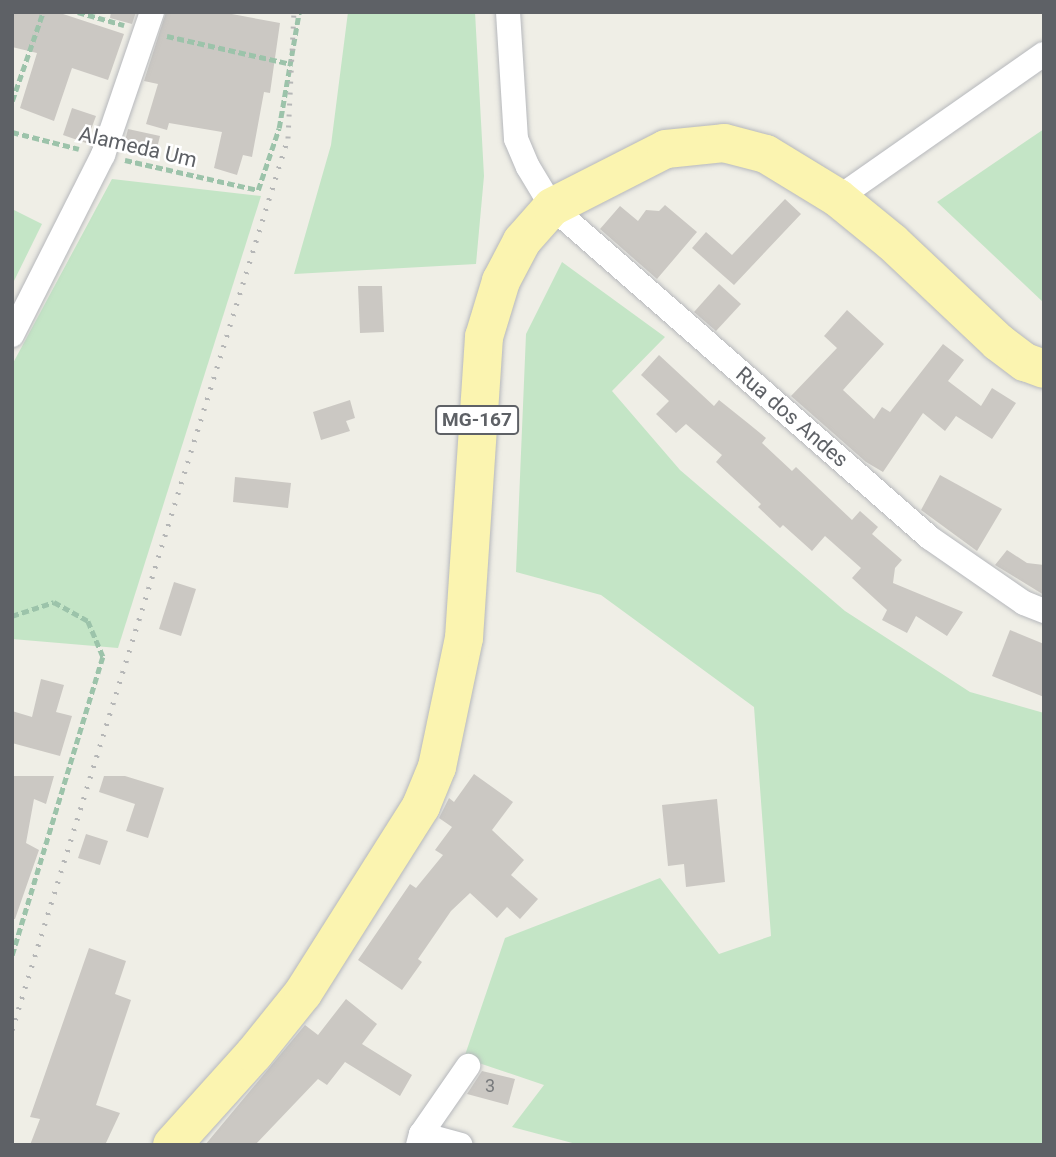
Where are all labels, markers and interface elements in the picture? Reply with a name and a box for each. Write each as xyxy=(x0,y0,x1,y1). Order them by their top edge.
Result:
street label: Alameda Um xyxy=(77,121,199,173)
street label: Rua dos Andes xyxy=(731,362,853,472)
road number: MG-167 xyxy=(435,404,519,436)
house number: 3 xyxy=(485,1075,495,1097)

